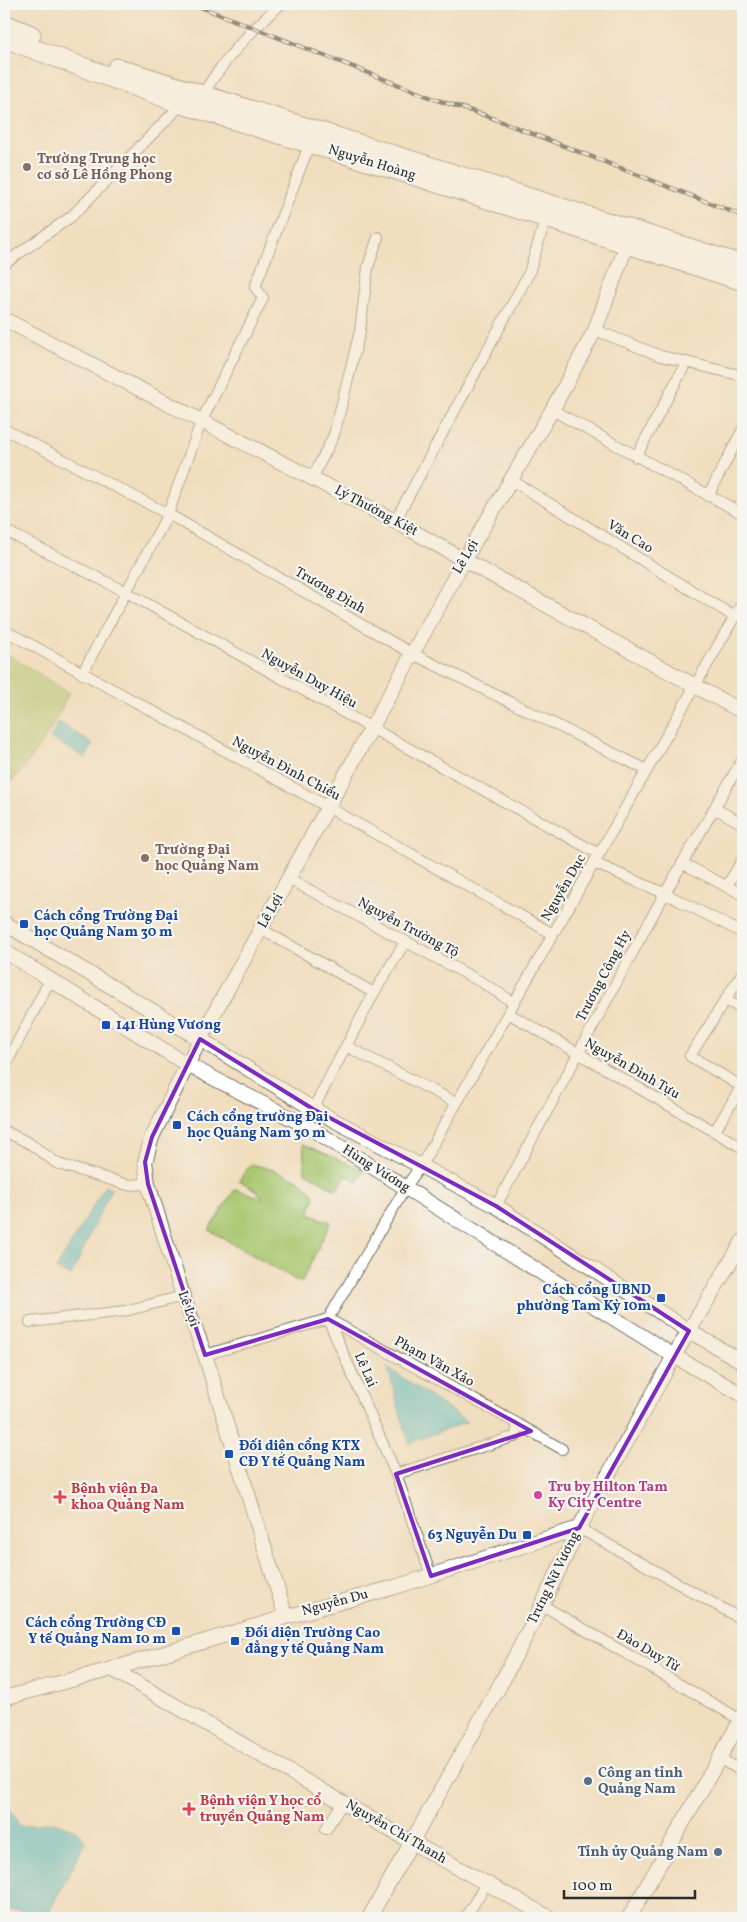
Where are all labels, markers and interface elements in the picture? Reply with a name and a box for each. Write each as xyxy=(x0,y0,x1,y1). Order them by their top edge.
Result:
street label: Nguyễn Hoàng xyxy=(326,141,418,185)
place label: Trường Trung học cơ sở Lê Hồng Phong xyxy=(37,150,172,185)
marker: Trường Trung học cơ sở Lê Hồng Phong xyxy=(21,161,33,173)
street label: Lý Thường Kiệt xyxy=(331,481,421,541)
street label: Văn Cao xyxy=(603,516,657,558)
street label: Lê Lợi xyxy=(448,536,484,578)
street label: Trương Định xyxy=(291,563,369,619)
street label: Nguyễn Duy Hiệu xyxy=(258,645,361,713)
street label: Nguyễn Đình Chiểu xyxy=(228,732,344,806)
place label: Trường Đại học Quảng Nam xyxy=(155,841,259,876)
street label: Nguyễn Dục xyxy=(537,851,591,925)
marker: Trường Đại học Quảng Nam xyxy=(139,852,151,864)
street label: Lê Lợi xyxy=(254,890,288,932)
street label: Nguyễn Trường Tộ xyxy=(354,893,462,963)
place label: Cách cổng Trường Đại học Quảng Nam 30 m xyxy=(34,907,178,942)
marker: Cách cổng Trường Đại học Quảng Nam 30 m xyxy=(18,918,30,930)
street label: Trương Công Hy xyxy=(572,927,636,1025)
place label: 141 Hùng Vương xyxy=(116,1016,221,1035)
marker: 141 Hùng Vương xyxy=(100,1019,112,1031)
street label: Nguyễn Đình Tựu xyxy=(581,1034,683,1104)
place label: Cách cổng trường Đại học Quảng Nam 30 m xyxy=(187,1108,328,1143)
marker: Cách cổng trường Đại học Quảng Nam 30 m xyxy=(171,1119,183,1131)
street label: Hùng Vương xyxy=(338,1141,414,1197)
place label: Cách cổng UBND phường Tam Kỳ 10m xyxy=(516,1281,651,1316)
street label: Lê Lợi xyxy=(173,1288,203,1330)
marker: Cách cổng UBND phường Tam Kỳ 10m xyxy=(655,1292,667,1304)
street label: Phạm Văn Xảo xyxy=(390,1332,478,1392)
street label: Lê Lai xyxy=(349,1350,381,1390)
place label: Đối diện cổng KTX CĐ Y tế Quảng Nam xyxy=(239,1437,366,1472)
marker: Đối diện cổng KTX CĐ Y tế Quảng Nam xyxy=(223,1448,235,1460)
place label: Tru by Hilton Tam Ky City Centre xyxy=(548,1478,668,1513)
place label: Bệnh viện Đa khoa Quảng Nam xyxy=(71,1480,185,1515)
marker: Tru by Hilton Tam Ky City Centre xyxy=(532,1489,544,1501)
marker: Bệnh viện Đa khoa Quảng Nam xyxy=(53,1490,67,1504)
place label: 63 Nguyễn Du xyxy=(428,1525,517,1545)
street label: Trưng Nữ Vương xyxy=(523,1528,585,1628)
marker: 63 Nguyễn Du xyxy=(521,1529,533,1541)
street label: Nguyễn Du xyxy=(300,1585,371,1621)
place label: Cách cổng Trường CĐ Y tế Quảng Nam 10 m xyxy=(25,1614,166,1649)
place label: Đối diện Trường Cao đẳng y tế Quảng Nam xyxy=(245,1624,384,1659)
marker: Cách cổng Trường CĐ Y tế Quảng Nam 10 m xyxy=(170,1625,182,1637)
street label: Đào Duy Từ xyxy=(613,1625,683,1677)
marker: Đối diện Trường Cao đẳng y tế Quảng Nam xyxy=(229,1635,241,1647)
place label: Công an tỉnh Quảng Nam xyxy=(598,1764,683,1799)
marker: Công an tỉnh Quảng Nam xyxy=(582,1775,594,1787)
place label: Bệnh viện Y học cổ truyền Quảng Nam xyxy=(200,1792,325,1827)
street label: Nguyễn Chí Thanh xyxy=(342,1795,450,1869)
marker: Bệnh viện Y học cổ truyền Quảng Nam xyxy=(182,1802,196,1816)
place label: Tỉnh ủy Quảng Nam xyxy=(577,1843,708,1862)
marker: Tỉnh ủy Quảng Nam xyxy=(712,1846,724,1858)
scale bar xyxy=(564,1867,696,1899)
text: 100 m xyxy=(572,1876,612,1897)

